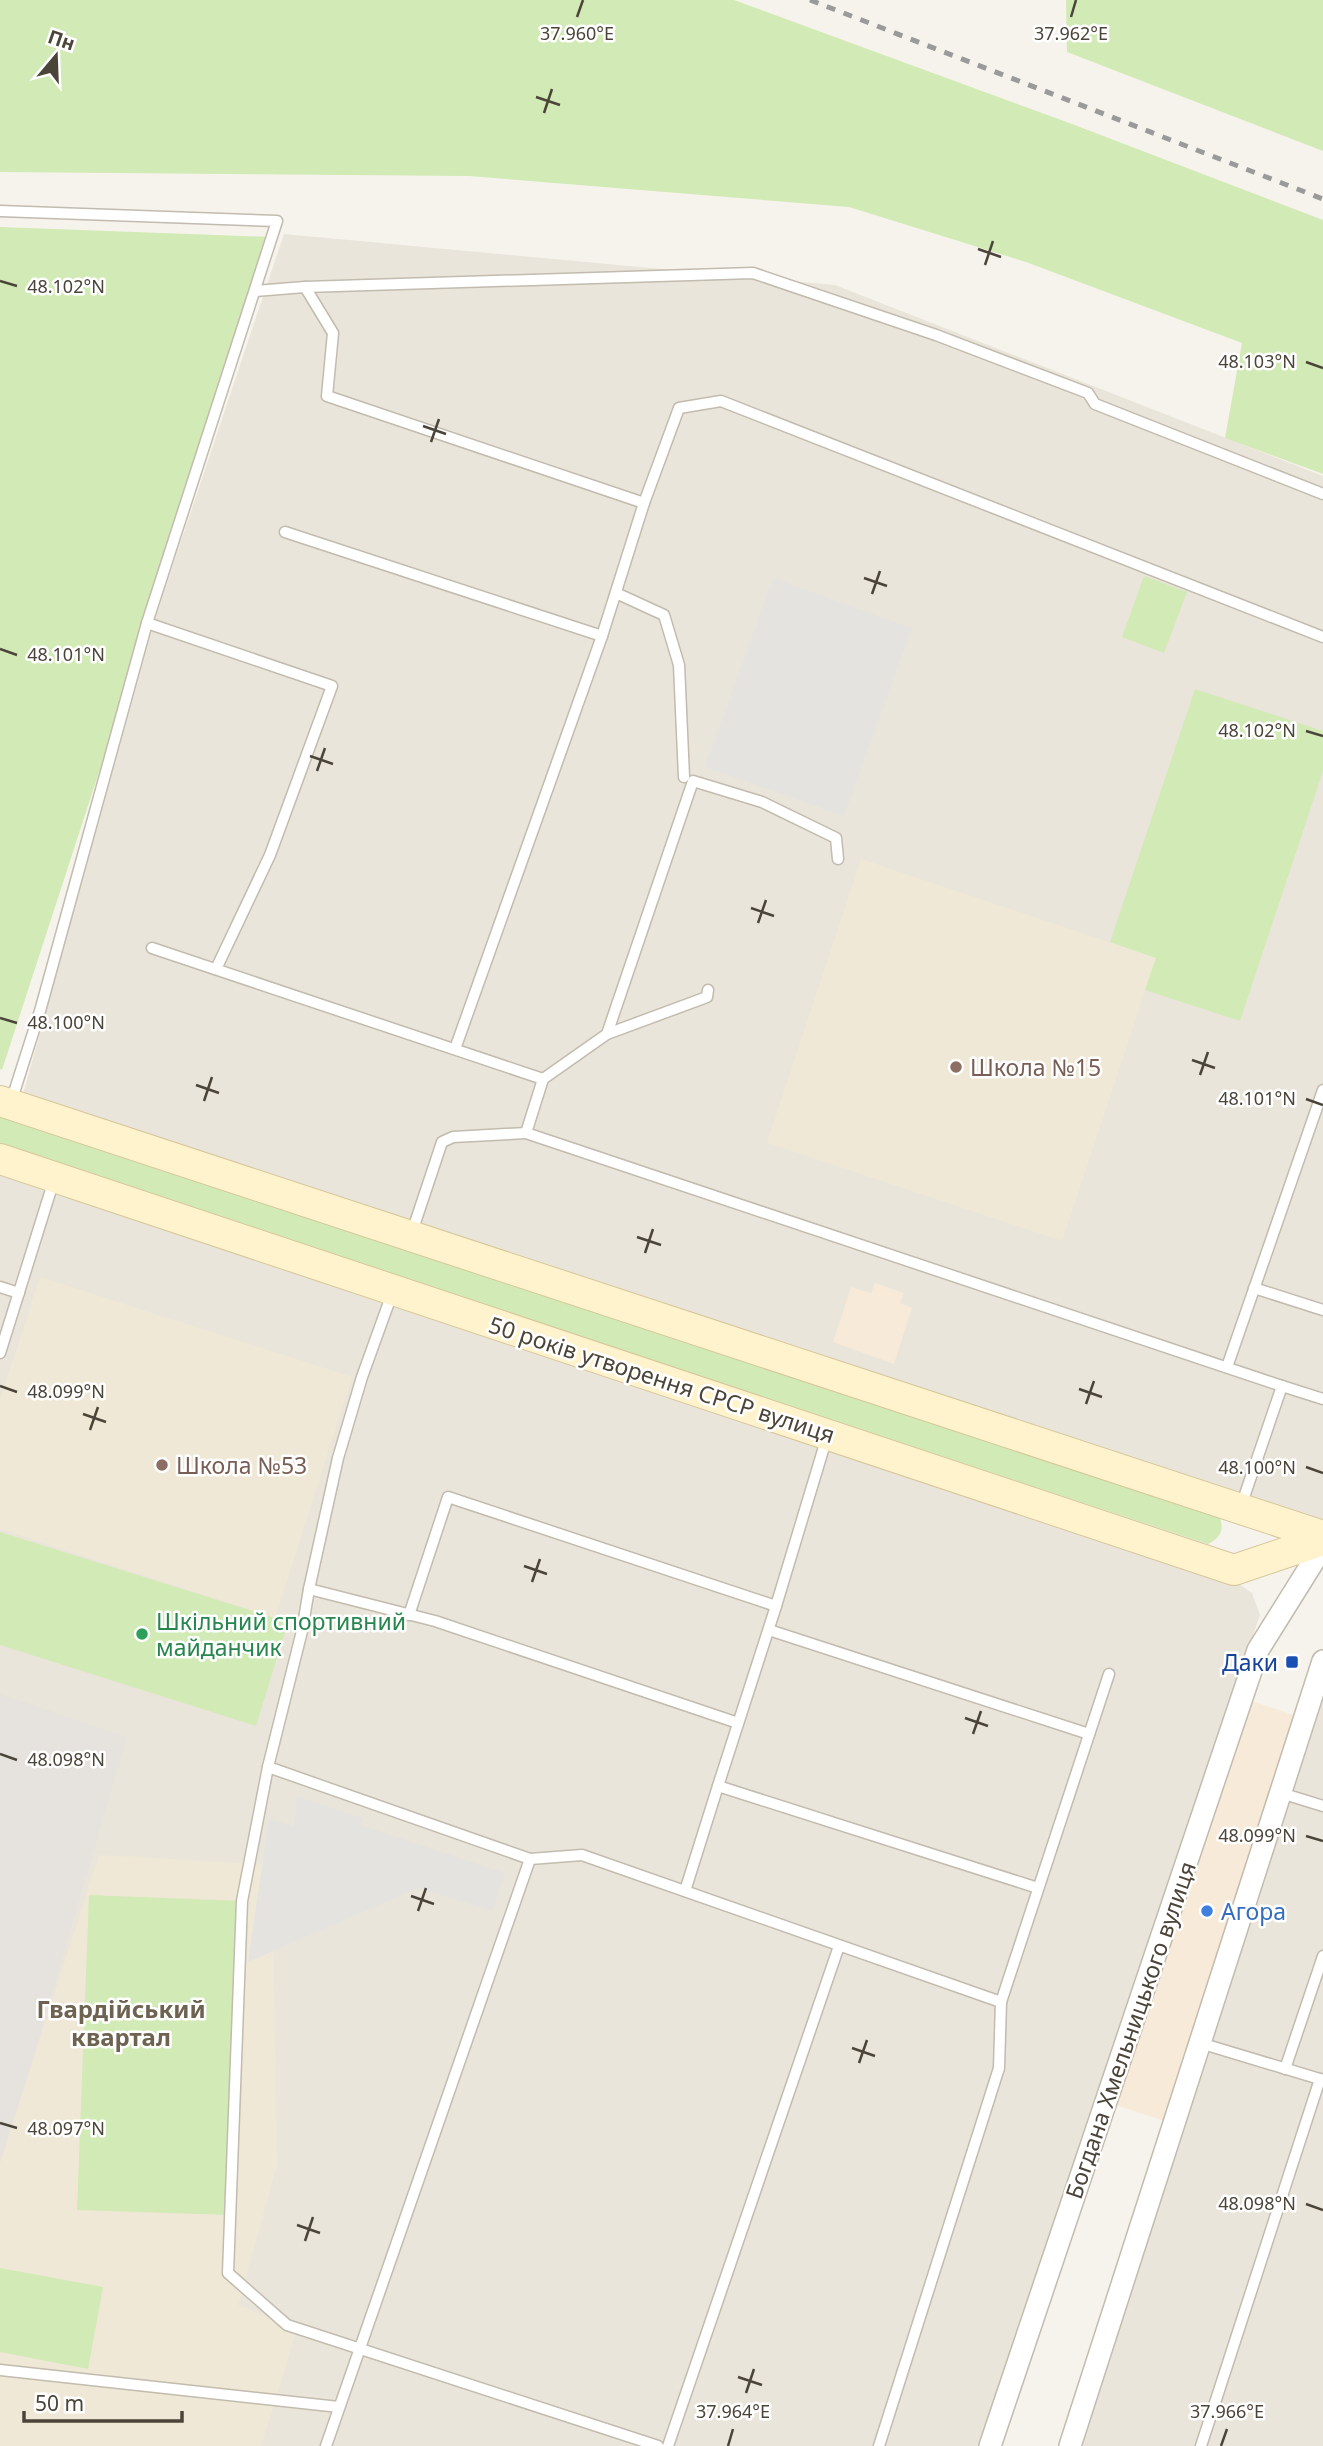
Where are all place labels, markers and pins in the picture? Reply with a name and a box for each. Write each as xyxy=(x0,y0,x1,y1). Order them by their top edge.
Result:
place label: Школа №15 xyxy=(970,1051,1101,1083)
marker: Школа №15 xyxy=(948,1059,964,1075)
place label: Школа №53 xyxy=(176,1449,307,1481)
marker: Школа №53 xyxy=(154,1457,170,1473)
place label: Шкільний спортивний майданчик xyxy=(156,1605,406,1663)
marker: Шкільний спортивний майданчик xyxy=(134,1626,150,1642)
place label: Даки xyxy=(1222,1646,1278,1678)
marker: Даки xyxy=(1284,1654,1300,1670)
place label: Агора xyxy=(1221,1895,1286,1927)
marker: Агора xyxy=(1199,1903,1215,1919)

